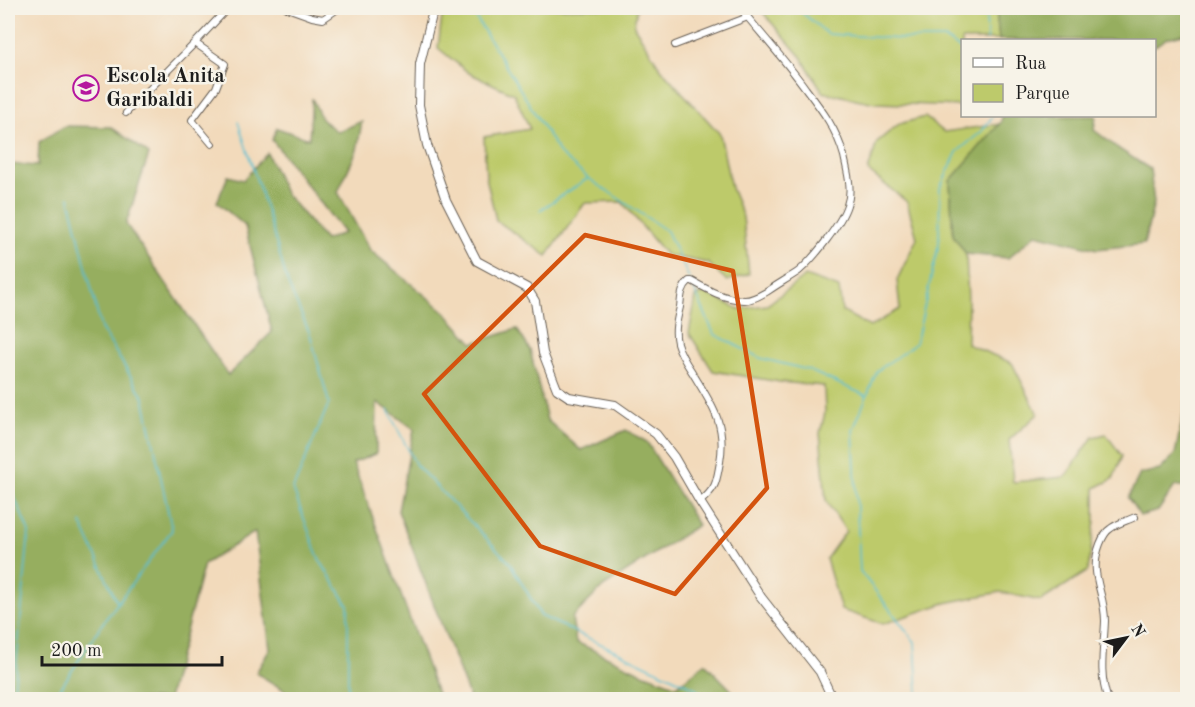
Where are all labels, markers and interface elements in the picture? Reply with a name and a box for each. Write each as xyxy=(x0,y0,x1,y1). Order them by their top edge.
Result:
legend xyxy=(961,39,1156,117)
text: Rua xyxy=(1015,55,1046,73)
place label: Escola Anita Garibaldi xyxy=(106,66,225,111)
school or university icon: Escola Anita Garibaldi xyxy=(71,73,101,103)
text: Parque xyxy=(1015,85,1070,103)
north arrow xyxy=(1096,608,1156,668)
text: N xyxy=(1127,622,1147,641)
scale bar xyxy=(42,629,222,667)
text: 200 m xyxy=(51,642,102,660)

